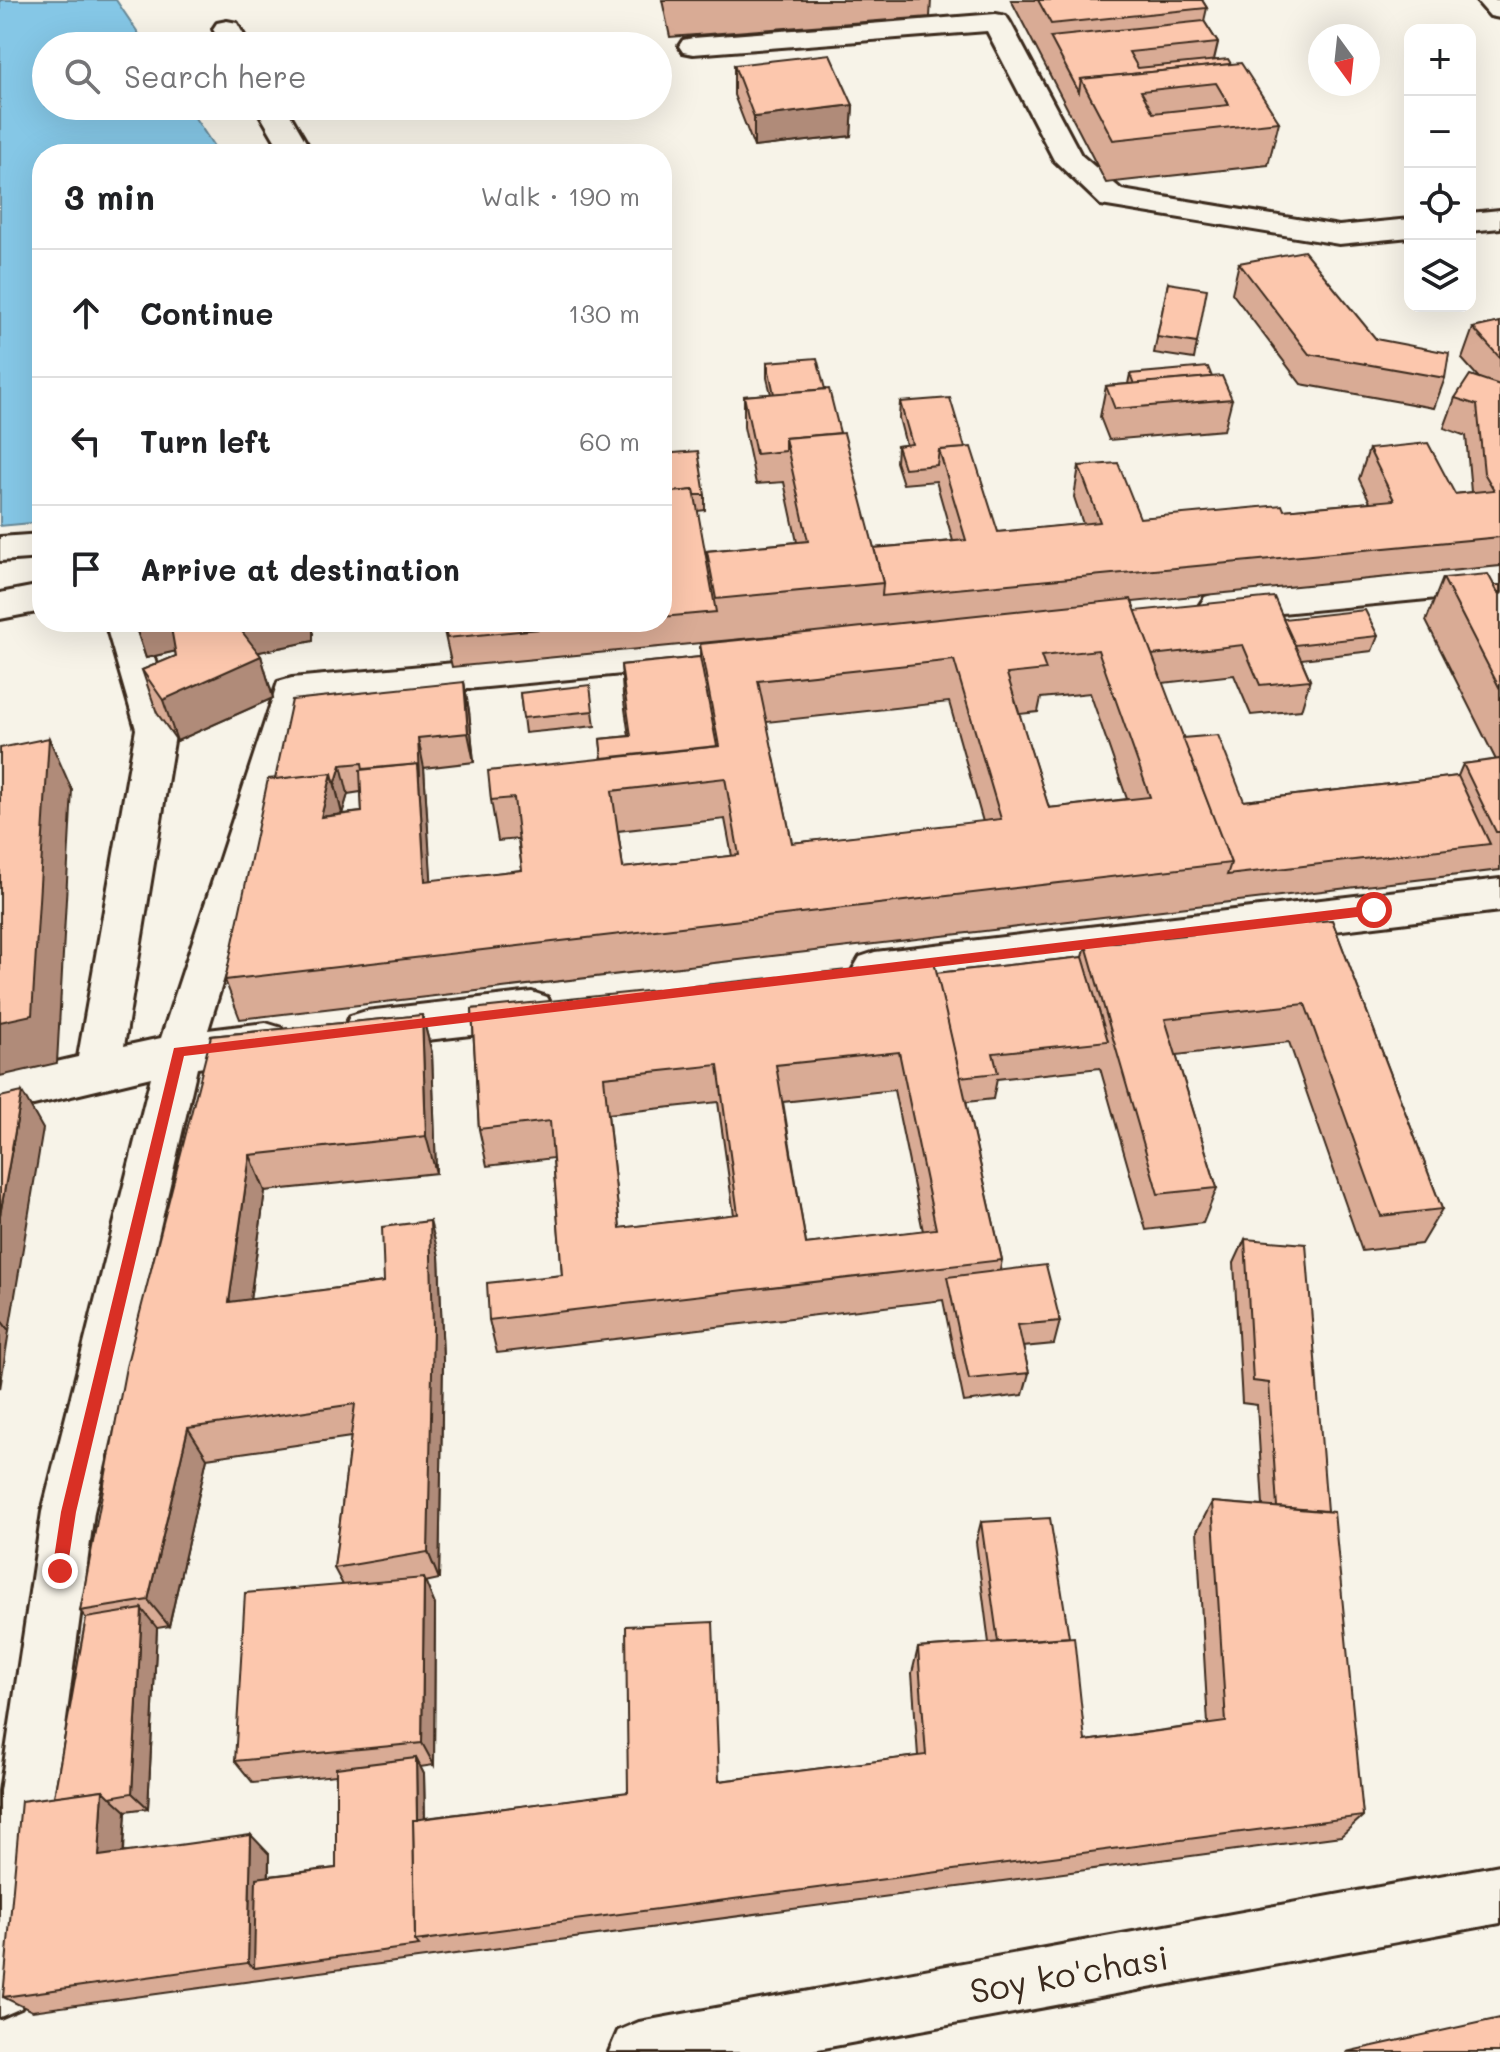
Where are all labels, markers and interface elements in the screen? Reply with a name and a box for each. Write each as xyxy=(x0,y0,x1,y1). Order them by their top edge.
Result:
north arrow xyxy=(1308,24,1380,96)
map controls xyxy=(1404,24,1476,312)
button: + xyxy=(1404,24,1476,96)
search box xyxy=(32,32,672,120)
icon: search xyxy=(60,54,104,98)
text: Search here xyxy=(124,56,307,96)
button: − xyxy=(1404,96,1476,168)
button: locate xyxy=(1404,168,1476,240)
text: 3 min xyxy=(64,174,155,219)
text: Walk · 190 m xyxy=(481,179,640,213)
button: layers xyxy=(1404,240,1476,312)
icon: ahead xyxy=(64,291,108,335)
text: Continue xyxy=(140,293,273,333)
text: 130 m xyxy=(568,296,640,330)
icon: left xyxy=(64,419,108,463)
text: Turn left xyxy=(140,421,271,461)
text: 60 m xyxy=(579,424,640,458)
icon: arrive xyxy=(64,547,108,591)
text: Arrive at destination xyxy=(140,549,460,589)
route start xyxy=(1356,892,1392,928)
route end xyxy=(42,1553,78,1589)
street label: Soy ko'chasi xyxy=(966,1933,1172,2013)

